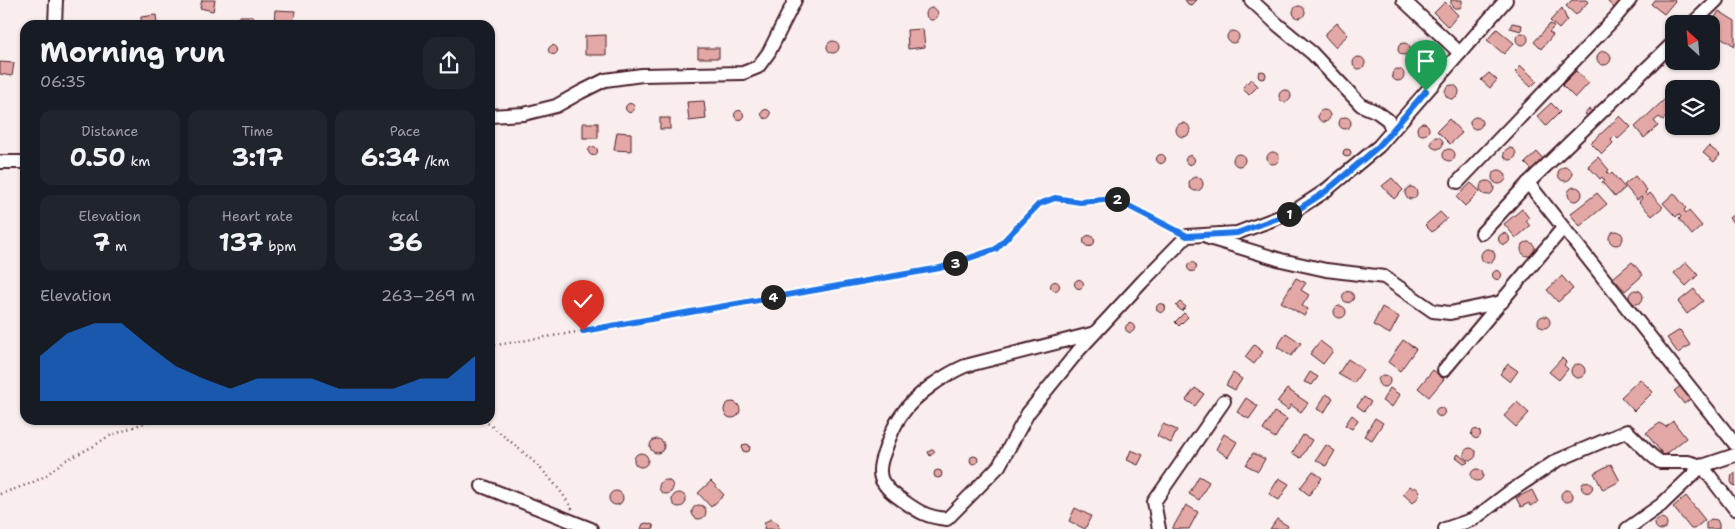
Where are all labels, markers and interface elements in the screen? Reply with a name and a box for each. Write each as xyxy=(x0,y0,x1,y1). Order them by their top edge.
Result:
north arrow xyxy=(1665,15,1720,70)
map controls xyxy=(1665,15,1720,135)
text: Morning run xyxy=(40,33,225,71)
button: share xyxy=(423,37,475,89)
pin xyxy=(1405,40,1447,91)
icon: arrive xyxy=(1412,47,1440,75)
text: 06:35 xyxy=(40,71,86,92)
button: layers xyxy=(1665,80,1720,135)
text: Distance xyxy=(81,122,139,140)
text: Time xyxy=(241,122,274,140)
text: Pace xyxy=(390,122,421,140)
text: 0.50 xyxy=(69,140,126,174)
text: 3:17 xyxy=(232,140,283,174)
text: 6:34 xyxy=(361,140,420,174)
text: km xyxy=(126,152,150,170)
text: /km xyxy=(420,152,450,170)
pin: 2 xyxy=(1104,186,1130,212)
text: 2 xyxy=(1113,190,1122,208)
pin: 1 xyxy=(1276,202,1302,226)
text: 1 xyxy=(1286,205,1293,223)
text: Elevation xyxy=(78,207,141,225)
text: Heart rate xyxy=(222,207,293,225)
text: kcal xyxy=(392,207,419,225)
text: 7 xyxy=(93,225,110,259)
text: 137 xyxy=(219,225,263,259)
text: 36 xyxy=(388,225,423,259)
text: m xyxy=(110,237,127,255)
text: bpm xyxy=(263,237,296,255)
pin: 3 xyxy=(942,250,968,276)
text: 3 xyxy=(951,254,960,272)
pin xyxy=(562,280,604,331)
pin: 4 xyxy=(760,284,786,310)
text: Elevation xyxy=(40,285,112,306)
text: 263–269 m xyxy=(381,285,475,306)
icon: check xyxy=(569,287,597,315)
text: 4 xyxy=(769,288,778,306)

